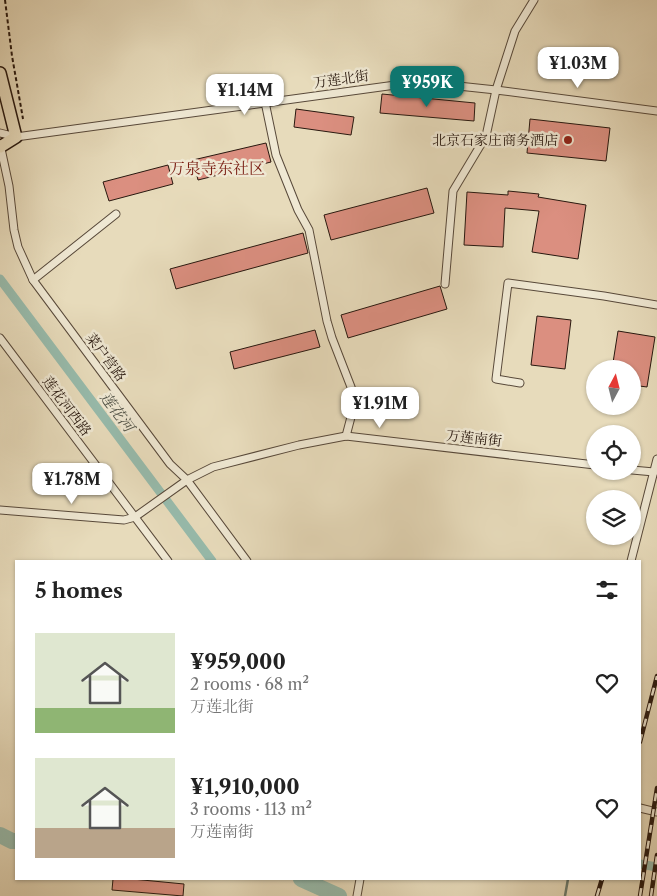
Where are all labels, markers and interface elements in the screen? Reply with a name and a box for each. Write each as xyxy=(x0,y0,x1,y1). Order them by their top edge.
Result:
pin: ¥1.03M xyxy=(537,46,619,89)
text: ¥1.03M xyxy=(549,53,607,73)
street label: 万莲北街 xyxy=(312,66,370,92)
pin: ¥959K xyxy=(392,66,462,108)
text: ¥959K xyxy=(401,72,453,92)
pin: ¥1.14M xyxy=(204,74,286,116)
text: ¥1.14M xyxy=(217,80,273,100)
place label: 北京石家庄商务酒店 xyxy=(432,131,558,149)
marker: 北京石家庄商务酒店 xyxy=(562,134,574,146)
district label: 万泉寺东社区 xyxy=(169,158,265,178)
street label: 菜户营路 xyxy=(82,329,130,385)
north arrow xyxy=(586,360,641,415)
map controls xyxy=(586,360,641,545)
street label: 莲花河西路 xyxy=(39,373,95,439)
pin: ¥1.91M xyxy=(339,386,421,429)
water label: 莲花河 xyxy=(96,388,140,438)
text: ¥1.91M xyxy=(352,393,408,413)
button: locate xyxy=(586,425,641,480)
street label: 万莲南街 xyxy=(445,426,503,450)
pin: ¥1.78M xyxy=(31,462,113,505)
text: ¥1.78M xyxy=(43,469,101,489)
button: layers xyxy=(586,490,641,545)
icon: filters xyxy=(593,576,621,604)
text: 5 homes xyxy=(35,578,123,603)
text: ¥959,000 xyxy=(190,649,286,674)
icon: home xyxy=(75,653,135,713)
icon: heart xyxy=(593,669,621,697)
text: 2 rooms · 68 m² xyxy=(190,674,309,694)
text: 万莲北街 xyxy=(190,696,254,716)
text: ¥1,910,000 xyxy=(190,774,300,799)
icon: home xyxy=(75,778,135,838)
icon: heart xyxy=(593,794,621,822)
text: 3 rooms · 113 m² xyxy=(190,799,312,819)
text: 万莲南街 xyxy=(190,821,254,841)

